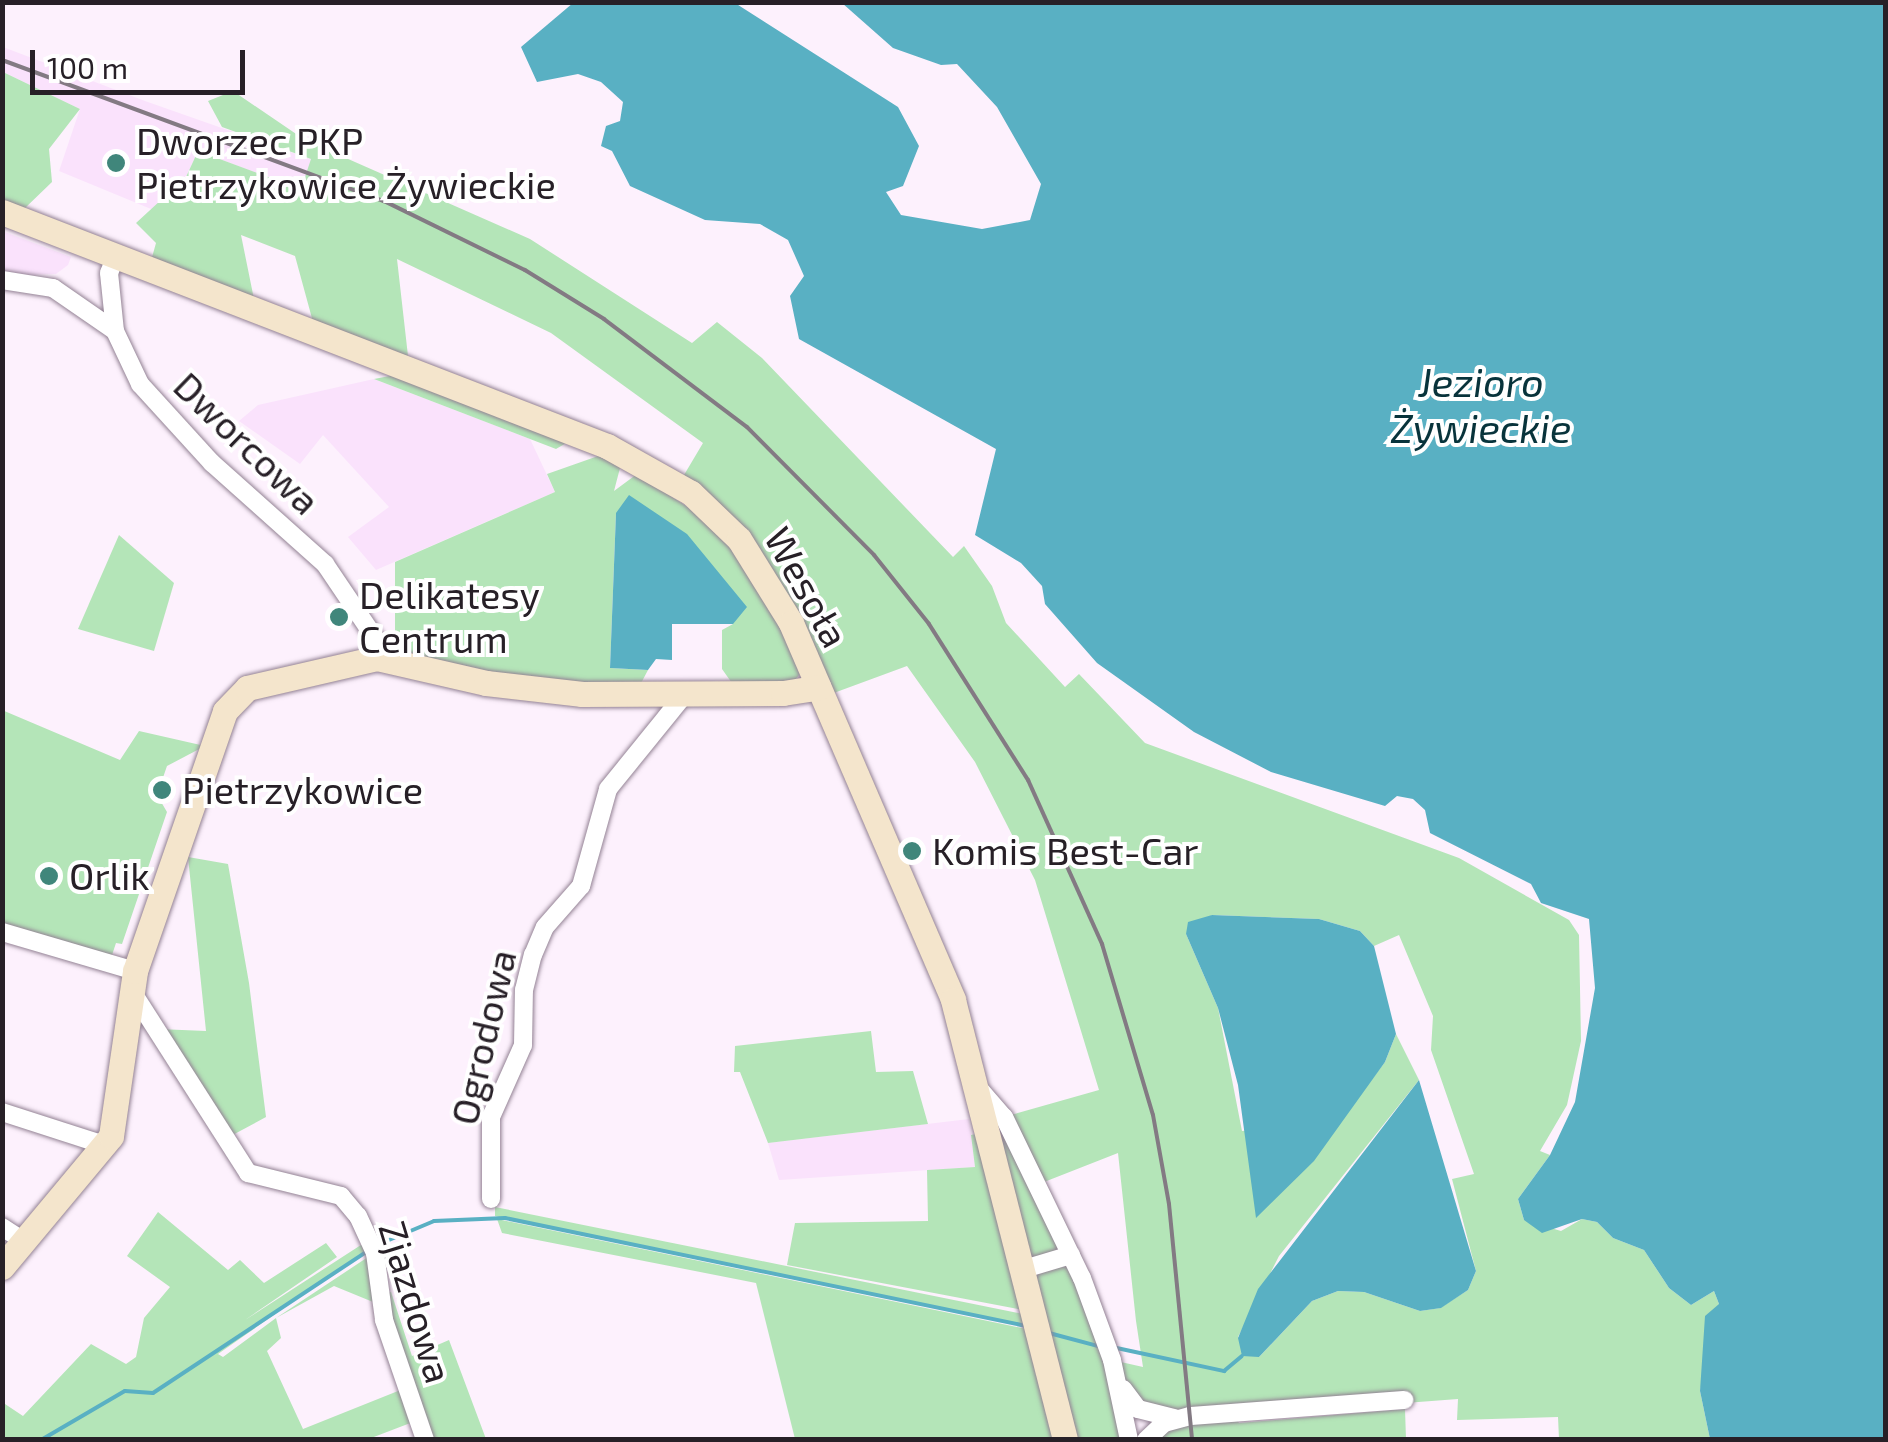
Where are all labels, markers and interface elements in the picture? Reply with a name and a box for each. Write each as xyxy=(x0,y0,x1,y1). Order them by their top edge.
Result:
scale bar xyxy=(35,30,250,92)
text: 100 m xyxy=(47,49,128,85)
place label: Dworzec PKP Pietrzykowice Żywieckie xyxy=(136,118,556,208)
marker: Dworzec PKP Pietrzykowice Żywieckie xyxy=(105,152,127,174)
water label: Jezioro Żywieckie xyxy=(1391,357,1571,451)
street label: Dworcowa xyxy=(165,362,329,524)
street label: Wesoła xyxy=(756,519,858,655)
place label: Delikatesy Centrum xyxy=(359,572,540,662)
marker: Delikatesy Centrum xyxy=(328,606,350,628)
place label: Pietrzykowice xyxy=(182,767,423,813)
marker: Pietrzykowice xyxy=(151,779,173,801)
place label: Komis Best-Car xyxy=(932,828,1198,874)
marker: Komis Best-Car xyxy=(901,840,923,862)
place label: Orlik xyxy=(69,853,150,899)
marker: Orlik xyxy=(38,865,60,887)
street label: Ogrodowa xyxy=(441,945,525,1129)
street label: Zjazdowa xyxy=(370,1216,462,1388)

